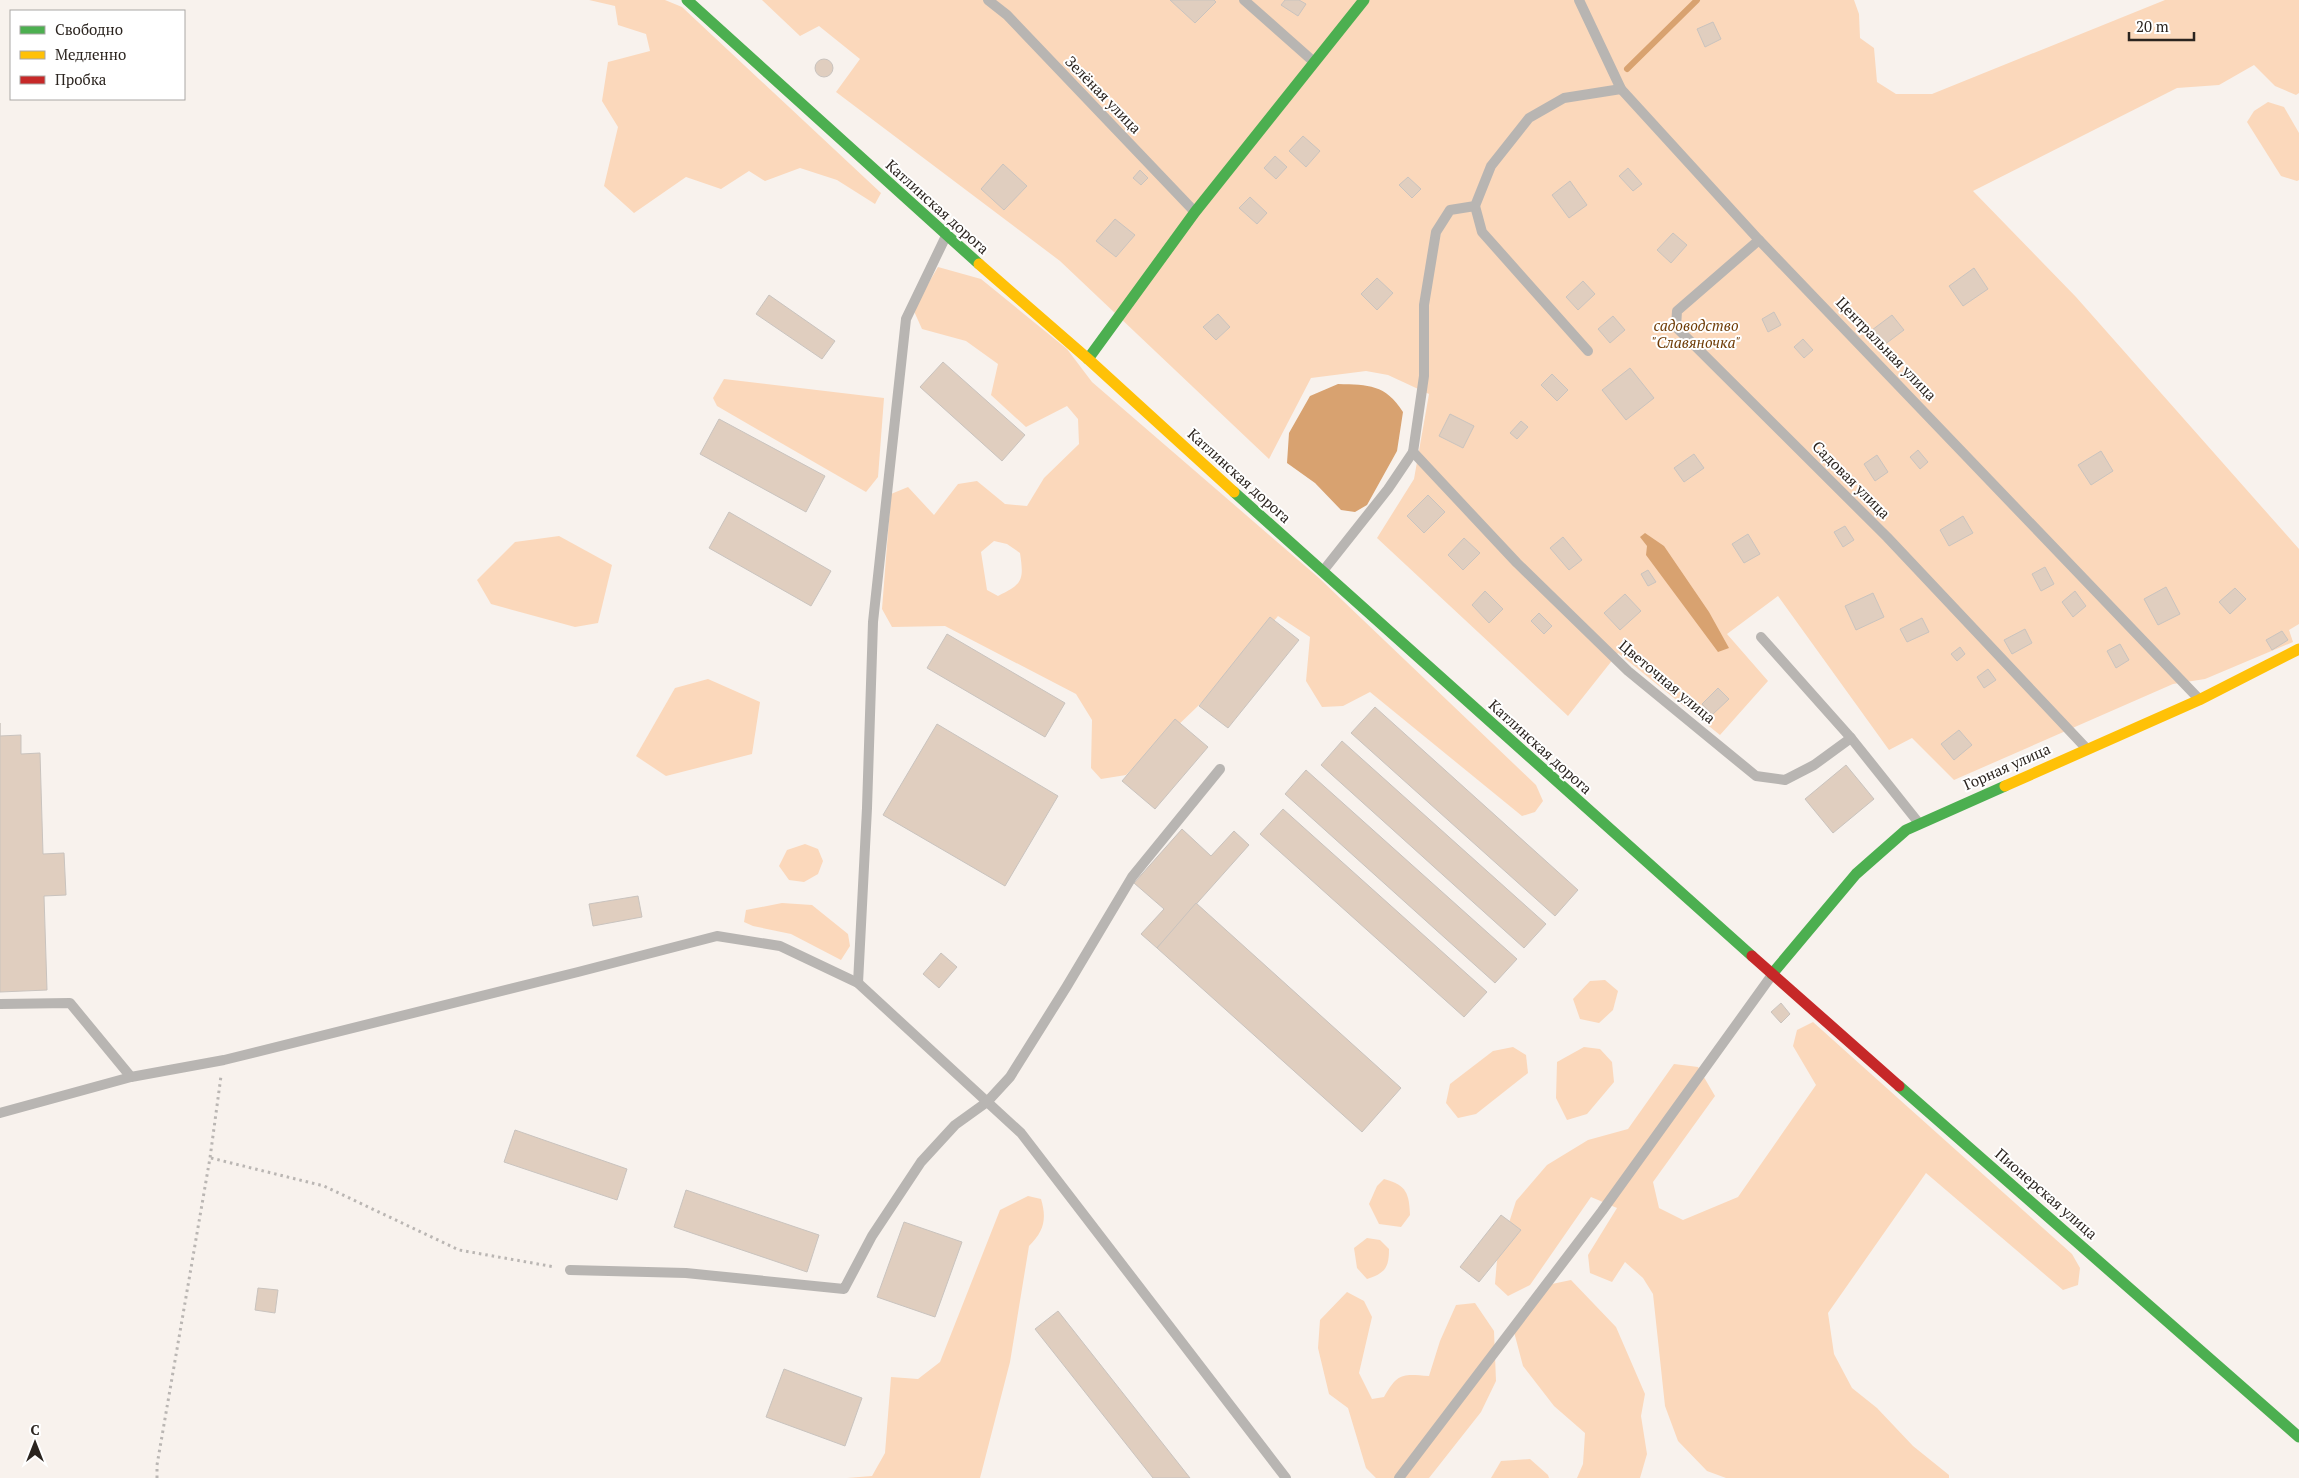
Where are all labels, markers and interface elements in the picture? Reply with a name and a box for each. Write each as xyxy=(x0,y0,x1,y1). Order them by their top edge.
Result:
legend xyxy=(10,10,185,100)
scale bar xyxy=(2129,10,2194,42)
text: 20 m xyxy=(2136,16,2169,36)
text: Свободно xyxy=(55,19,123,39)
text: Медленно xyxy=(55,44,126,64)
street label: Зелёная улица xyxy=(1061,51,1146,138)
text: Пробка xyxy=(55,69,107,89)
street label: Катлинская дорога xyxy=(882,155,994,258)
street label: Центральная улица xyxy=(1832,292,1942,405)
park label: садоводство "Славяночка" xyxy=(1651,315,1741,352)
street label: Катлинская дорога xyxy=(1184,424,1296,527)
street label: Садовая улица xyxy=(1808,436,1895,523)
street label: Цветочная улица xyxy=(1615,635,1720,728)
street label: Катлинская дорога xyxy=(1485,695,1597,798)
street label: Горная улица xyxy=(1960,738,2054,794)
street label: Пионерская улица xyxy=(1991,1143,2102,1243)
north arrow xyxy=(10,1418,60,1468)
text: С xyxy=(30,1420,40,1439)

